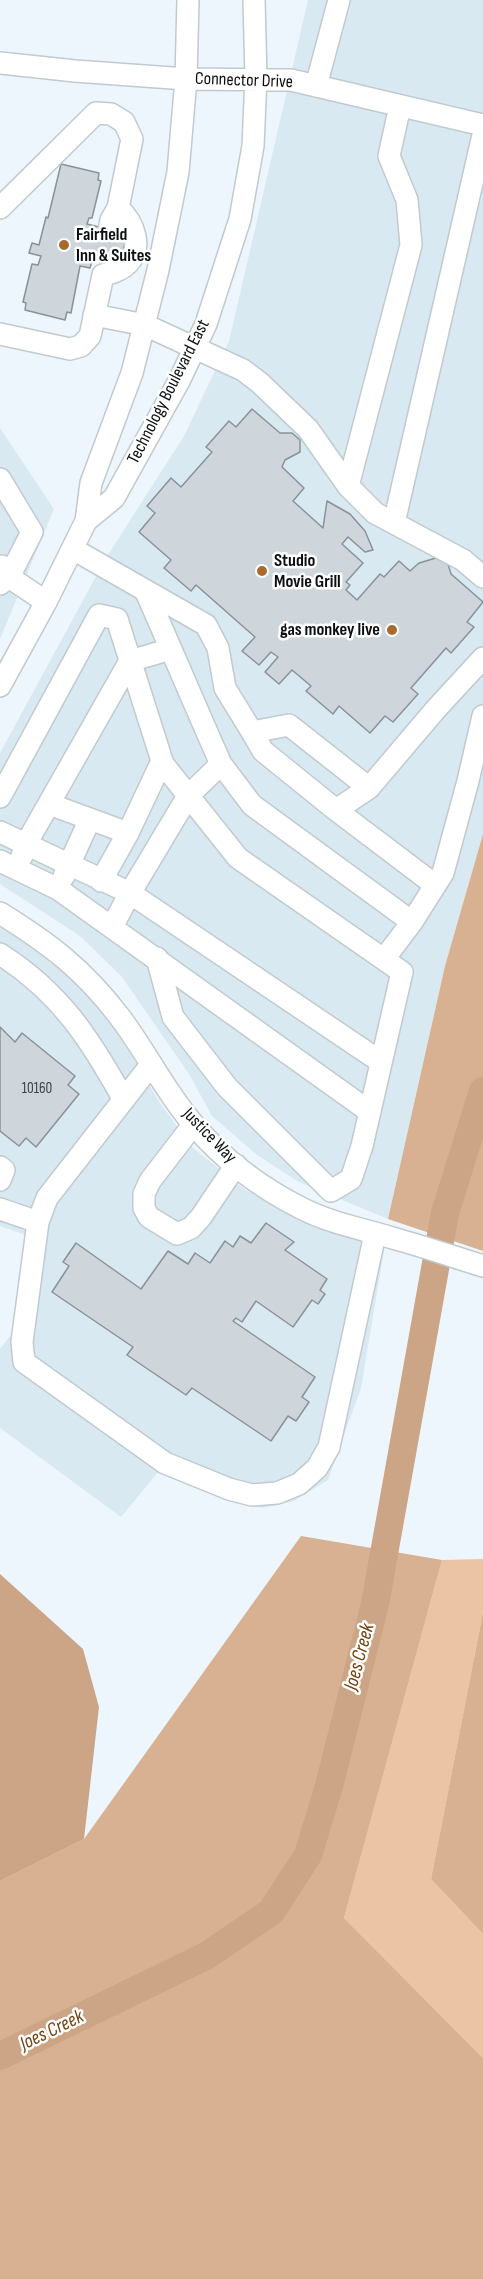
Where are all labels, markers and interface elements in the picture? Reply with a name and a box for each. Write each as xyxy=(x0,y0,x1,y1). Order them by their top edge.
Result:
street label: Connector Drive xyxy=(195,68,293,94)
place label: Fairfield Inn & Suites xyxy=(76,224,151,266)
marker: Fairfield Inn & Suites xyxy=(57,238,71,252)
street label: Technology Boulevard East xyxy=(123,316,215,468)
place label: Studio Movie Grill xyxy=(274,550,341,592)
marker: Studio Movie Grill xyxy=(255,564,269,578)
place label: gas monkey live xyxy=(280,619,380,641)
marker: gas monkey live xyxy=(385,623,399,637)
house number: 10160 xyxy=(22,1080,52,1098)
street label: Justice Way xyxy=(177,1104,241,1168)
water label: Joes Creek xyxy=(340,1621,380,1693)
water label: Joes Creek xyxy=(16,2005,88,2057)

